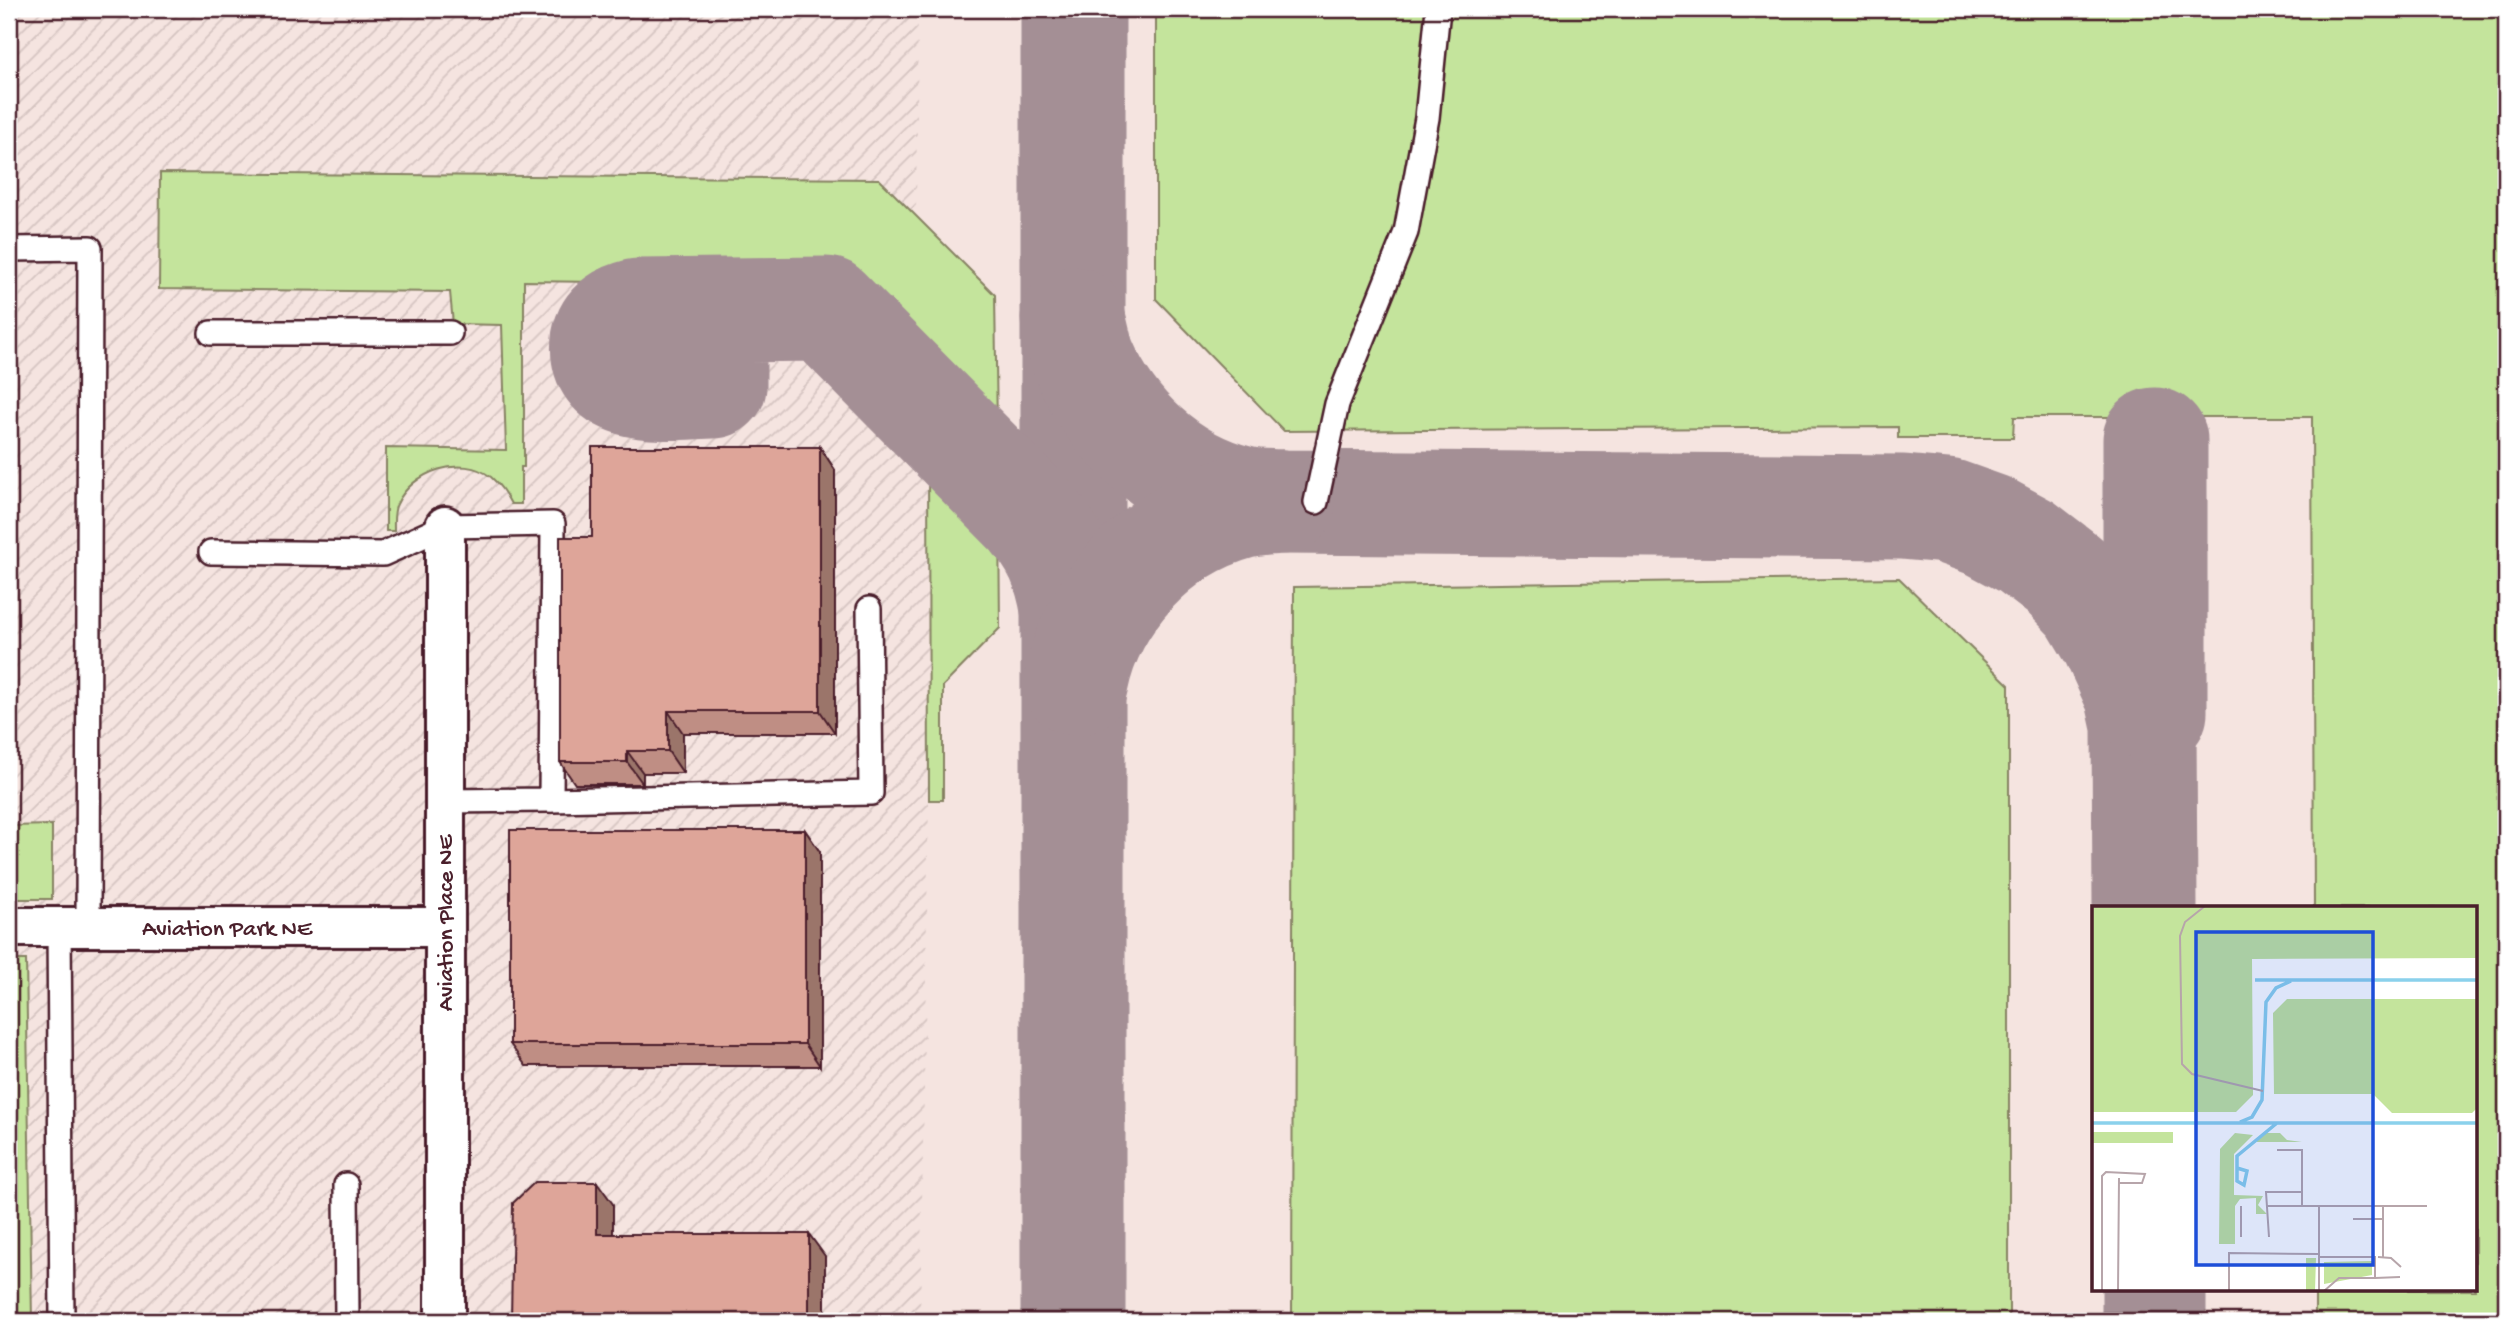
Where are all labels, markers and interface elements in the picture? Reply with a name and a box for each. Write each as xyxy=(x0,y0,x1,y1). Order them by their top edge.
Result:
street label: Aviation Place NE xyxy=(433,834,462,1011)
inset map xyxy=(2092,906,2476,1292)
street label: Aviation Park NE xyxy=(142,916,313,945)

